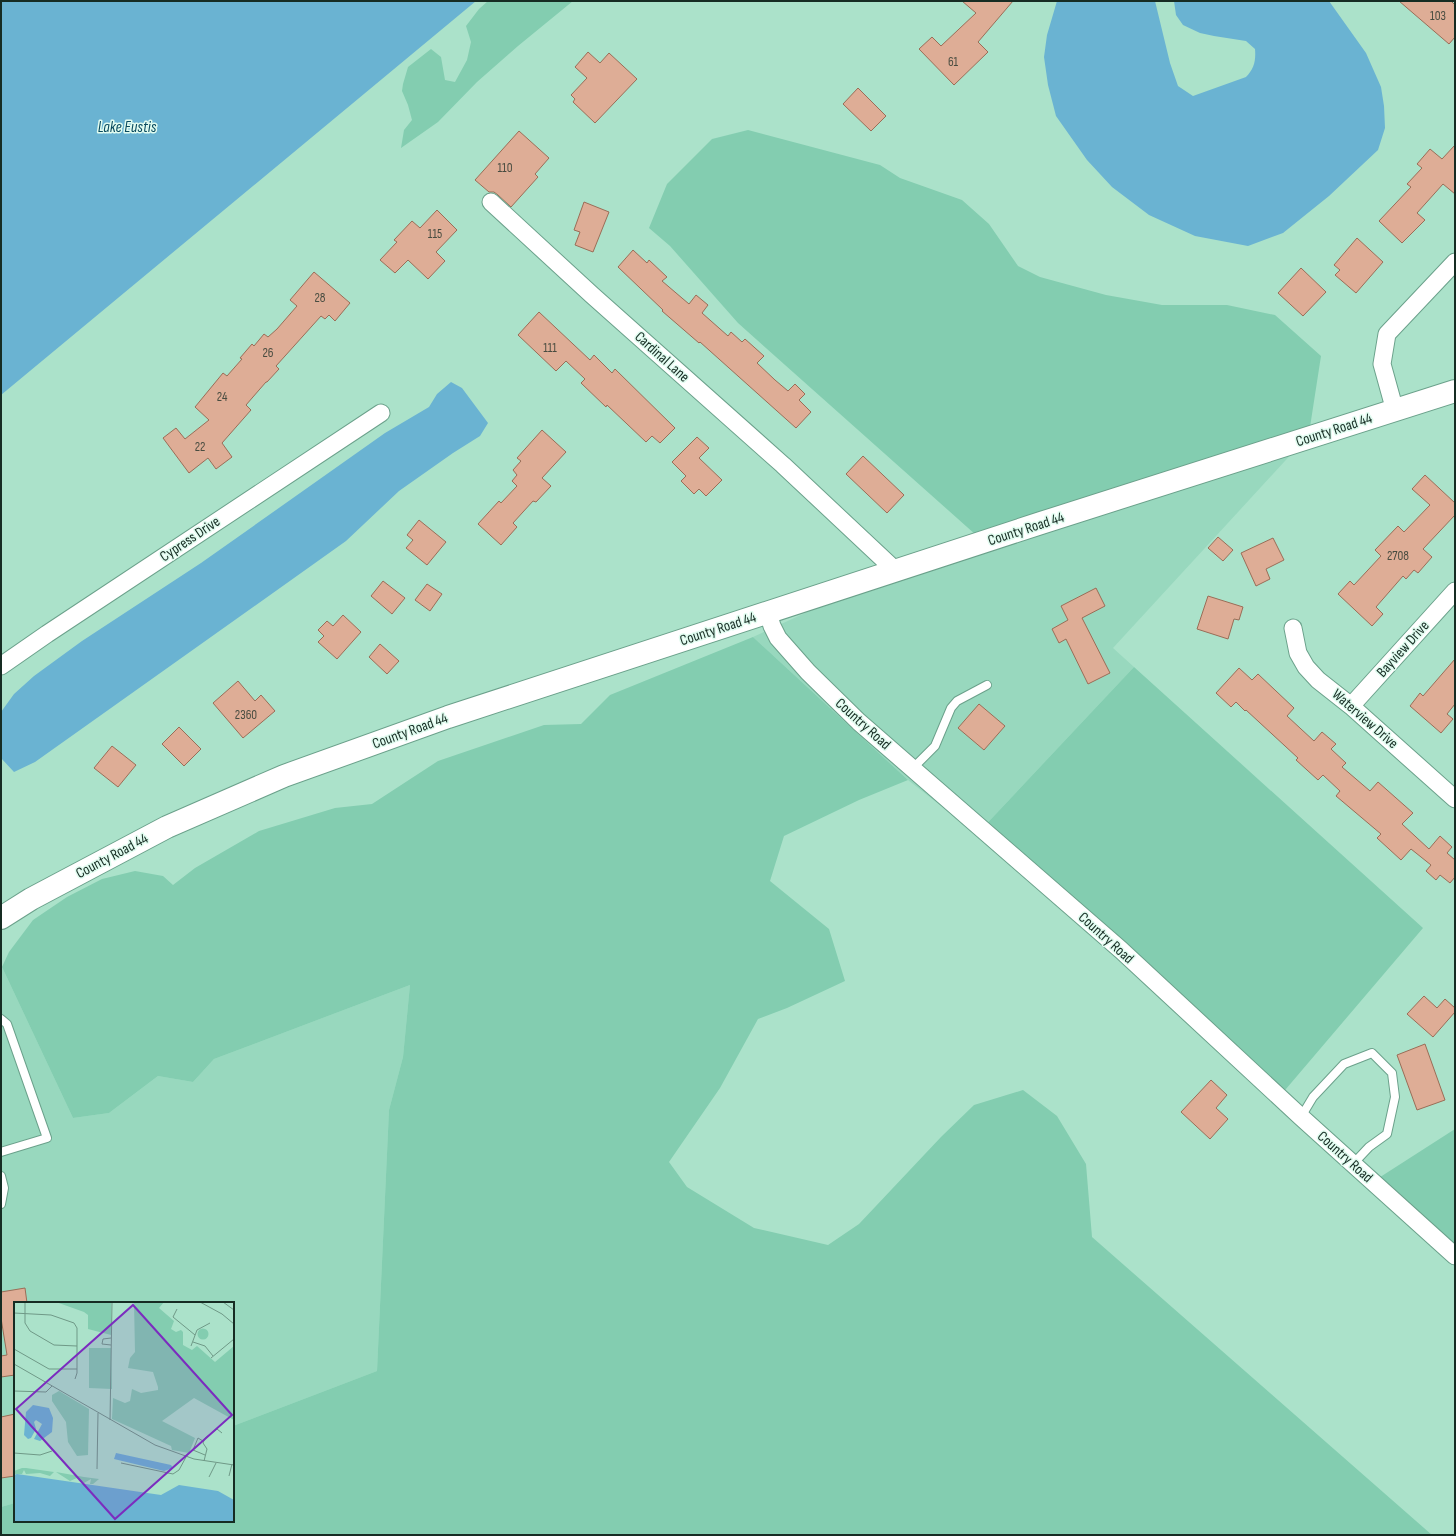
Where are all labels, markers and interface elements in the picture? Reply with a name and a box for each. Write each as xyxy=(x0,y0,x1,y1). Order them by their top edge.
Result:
house number: 103 xyxy=(1430,8,1446,24)
house number: 61 xyxy=(948,54,959,70)
water label: Lake Eustis xyxy=(98,118,157,137)
house number: 110 xyxy=(498,160,513,176)
house number: 115 xyxy=(428,226,442,242)
house number: 28 xyxy=(314,290,326,306)
street label: Cardinal Lane xyxy=(631,328,693,386)
house number: 111 xyxy=(543,340,557,356)
house number: 26 xyxy=(262,345,274,361)
house number: 24 xyxy=(217,389,228,405)
street label: County Road 44 xyxy=(1294,409,1374,451)
house number: 22 xyxy=(195,439,205,455)
street label: County Road 44 xyxy=(986,508,1066,550)
street label: Cypress Drive xyxy=(156,512,224,566)
house number: 2708 xyxy=(1387,548,1409,564)
street label: County Road 44 xyxy=(678,608,758,650)
street label: Bayview Drive xyxy=(1373,617,1433,681)
street label: Waterview Drive xyxy=(1328,685,1402,753)
street label: Country Road xyxy=(831,694,895,754)
house number: 2360 xyxy=(235,707,257,723)
street label: County Road 44 xyxy=(370,709,450,753)
street label: County Road 44 xyxy=(73,829,151,883)
street label: Country Road xyxy=(1074,908,1138,968)
street label: Country Road xyxy=(1313,1127,1377,1187)
inset map xyxy=(14,1302,234,1522)

